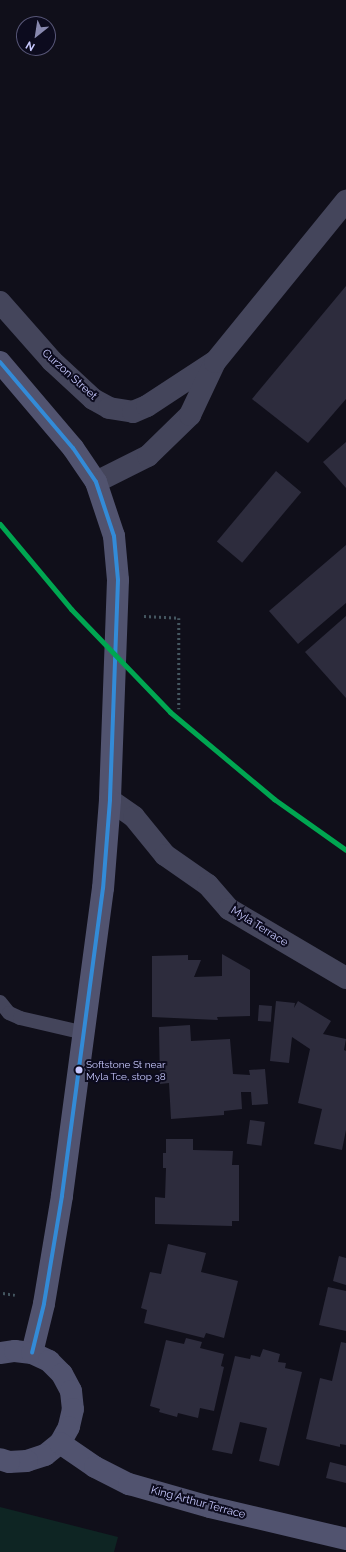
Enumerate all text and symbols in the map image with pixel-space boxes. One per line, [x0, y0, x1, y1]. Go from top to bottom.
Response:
north arrow [16, 16, 56, 56]
text: N [23, 38, 37, 54]
street label: Curzon Street [39, 347, 99, 403]
street label: Myla Terrace [228, 904, 290, 950]
place label: Softstone St near Myla Tce, stop 38 [86, 1058, 166, 1082]
marker: Softstone St near Myla Tce, stop 38 [74, 1065, 84, 1075]
street label: King Arthur Terrace [149, 1484, 247, 1522]

